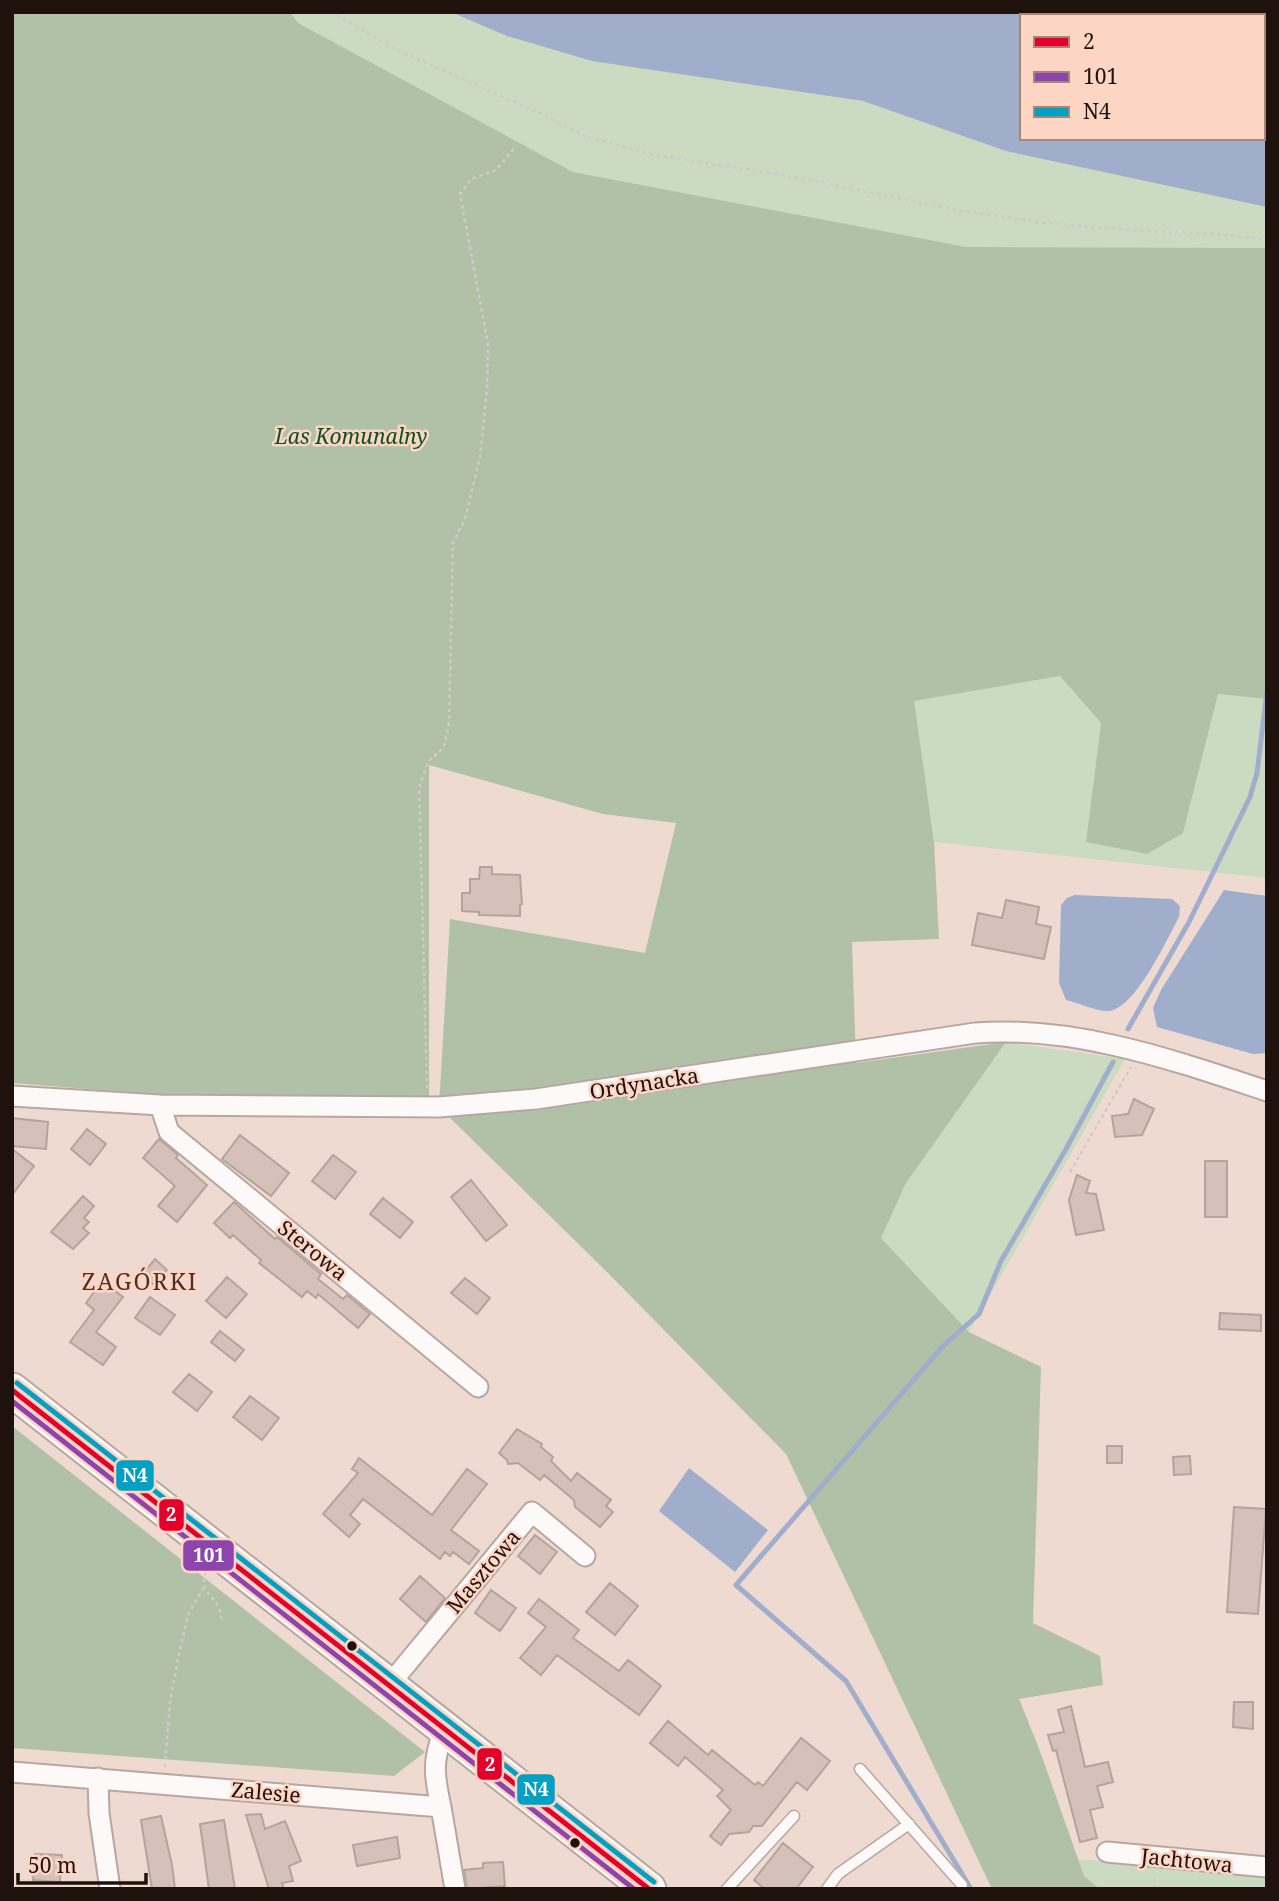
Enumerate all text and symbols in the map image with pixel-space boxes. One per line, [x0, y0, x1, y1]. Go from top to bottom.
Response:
legend [1020, 14, 1265, 140]
text: 2 [1083, 27, 1095, 55]
text: 101 [1083, 62, 1118, 90]
text: N4 [1083, 97, 1111, 125]
park label: Las Komunalny [274, 422, 427, 450]
street label: Ordynacka [587, 1061, 701, 1105]
street label: Sterowa [272, 1213, 354, 1287]
district label: ZAGÓRKI [82, 1265, 198, 1297]
line badge: N4 [115, 1459, 155, 1492]
text: N4 [122, 1462, 148, 1488]
line badge: 2 [158, 1498, 185, 1532]
text: 2 [166, 1501, 176, 1527]
street label: Masztowa [440, 1523, 526, 1619]
line badge: 101 [182, 1539, 235, 1572]
text: 101 [193, 1542, 225, 1568]
unlabelled marker [345, 1639, 359, 1653]
line badge: 2 [476, 1747, 503, 1781]
text: 2 [485, 1751, 495, 1777]
line badge: N4 [516, 1773, 556, 1806]
street label: Zalesie [230, 1775, 302, 1809]
text: N4 [523, 1776, 549, 1802]
unlabelled marker [568, 1836, 582, 1850]
street label: Jachtowa [1139, 1841, 1234, 1879]
scale bar [18, 1842, 145, 1886]
text: 50 m [28, 1851, 77, 1879]

